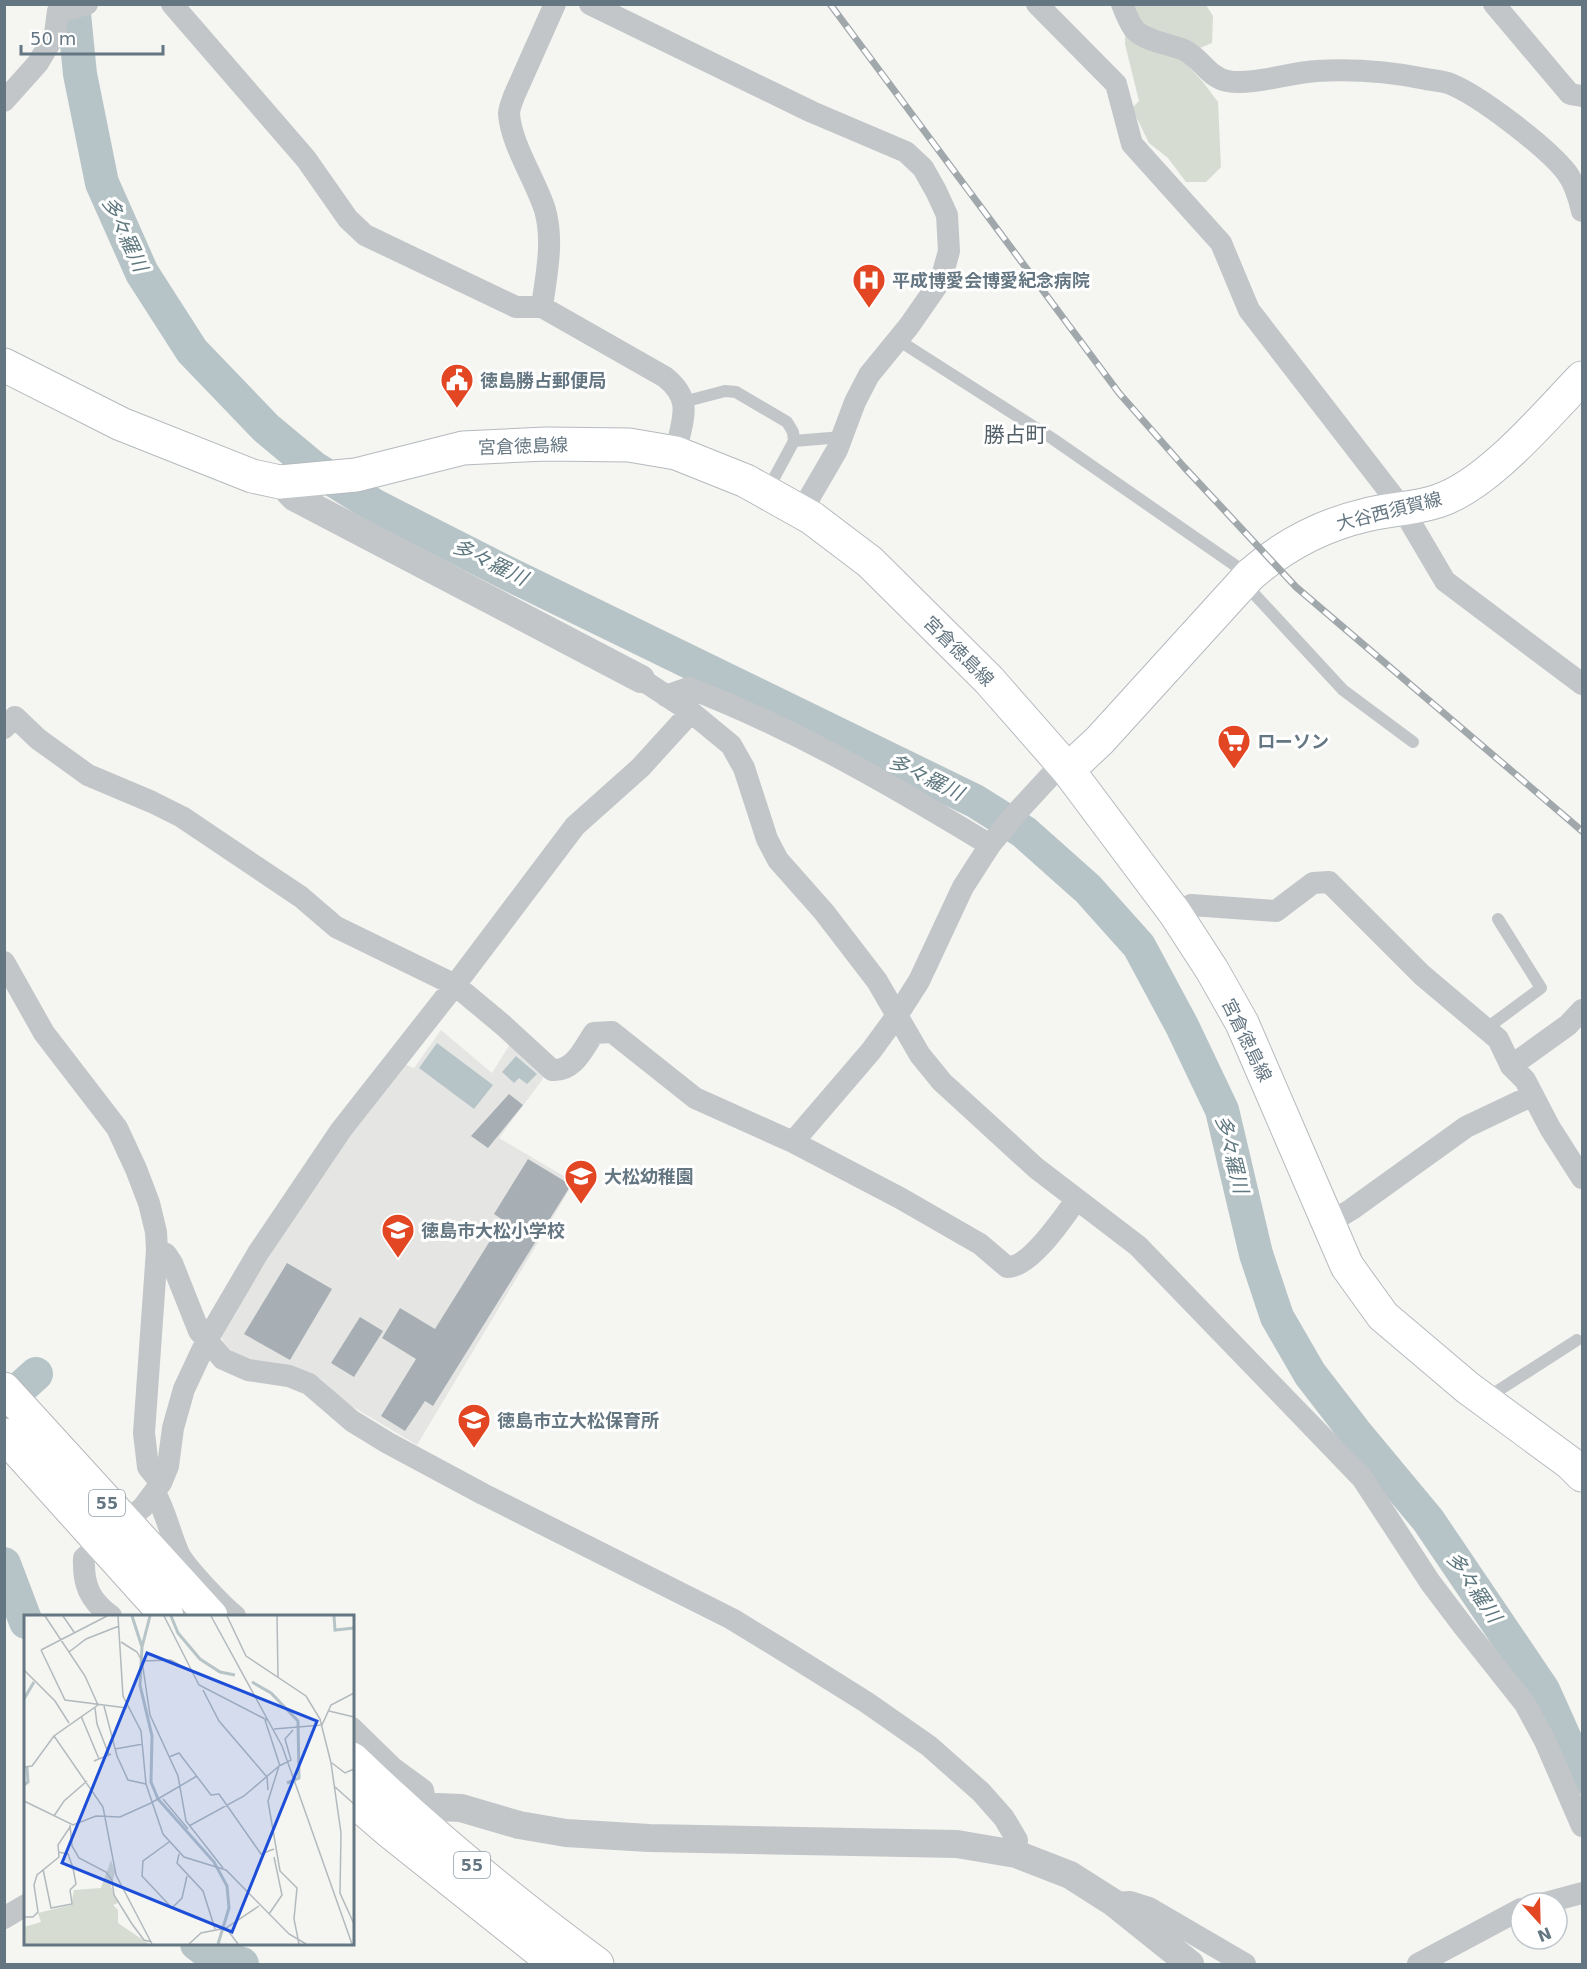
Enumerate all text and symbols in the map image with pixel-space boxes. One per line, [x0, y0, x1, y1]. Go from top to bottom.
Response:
scale bar [21, 18, 164, 56]
text: 50 m [30, 28, 76, 49]
water label: 多々羅川 [97, 193, 154, 277]
hospital icon: 平成博愛会博愛紀念病院 [851, 262, 887, 309]
place label: 平成博愛会博愛紀念病院 [892, 270, 1090, 291]
public building icon: 徳島勝占郵便局 [439, 362, 475, 409]
place label: 徳島勝占郵便局 [480, 370, 606, 391]
district label: 勝占町 [984, 423, 1047, 447]
street label: 宮倉徳島線 [478, 434, 568, 458]
street label: 大谷西須賀線 [1334, 488, 1444, 534]
water label: 多々羅川 [449, 534, 533, 591]
street label: 宮倉徳島線 [920, 612, 998, 690]
supermarket icon: ローソン [1216, 723, 1252, 770]
place label: ローソン [1257, 731, 1329, 752]
water label: 多々羅川 [885, 749, 969, 806]
street label: 宮倉徳島線 [1218, 995, 1276, 1085]
water label: 多々羅川 [1211, 1112, 1254, 1198]
school or university icon: 大松幼稚園 [563, 1158, 599, 1205]
place label: 大松幼稚園 [604, 1166, 694, 1187]
school or university icon: 徳島市大松小学校 [380, 1212, 416, 1259]
place label: 徳島市大松小学校 [421, 1220, 565, 1241]
school or university icon: 徳島市立大松保育所 [456, 1402, 492, 1449]
place label: 徳島市立大松保育所 [497, 1410, 659, 1431]
road number: 55 [89, 1490, 125, 1516]
water label: 多々羅川 [1442, 1547, 1507, 1629]
inset map [24, 1615, 354, 1945]
road number: 55 [454, 1852, 490, 1878]
north arrow [1509, 1891, 1569, 1951]
text: N [1535, 1923, 1554, 1946]

